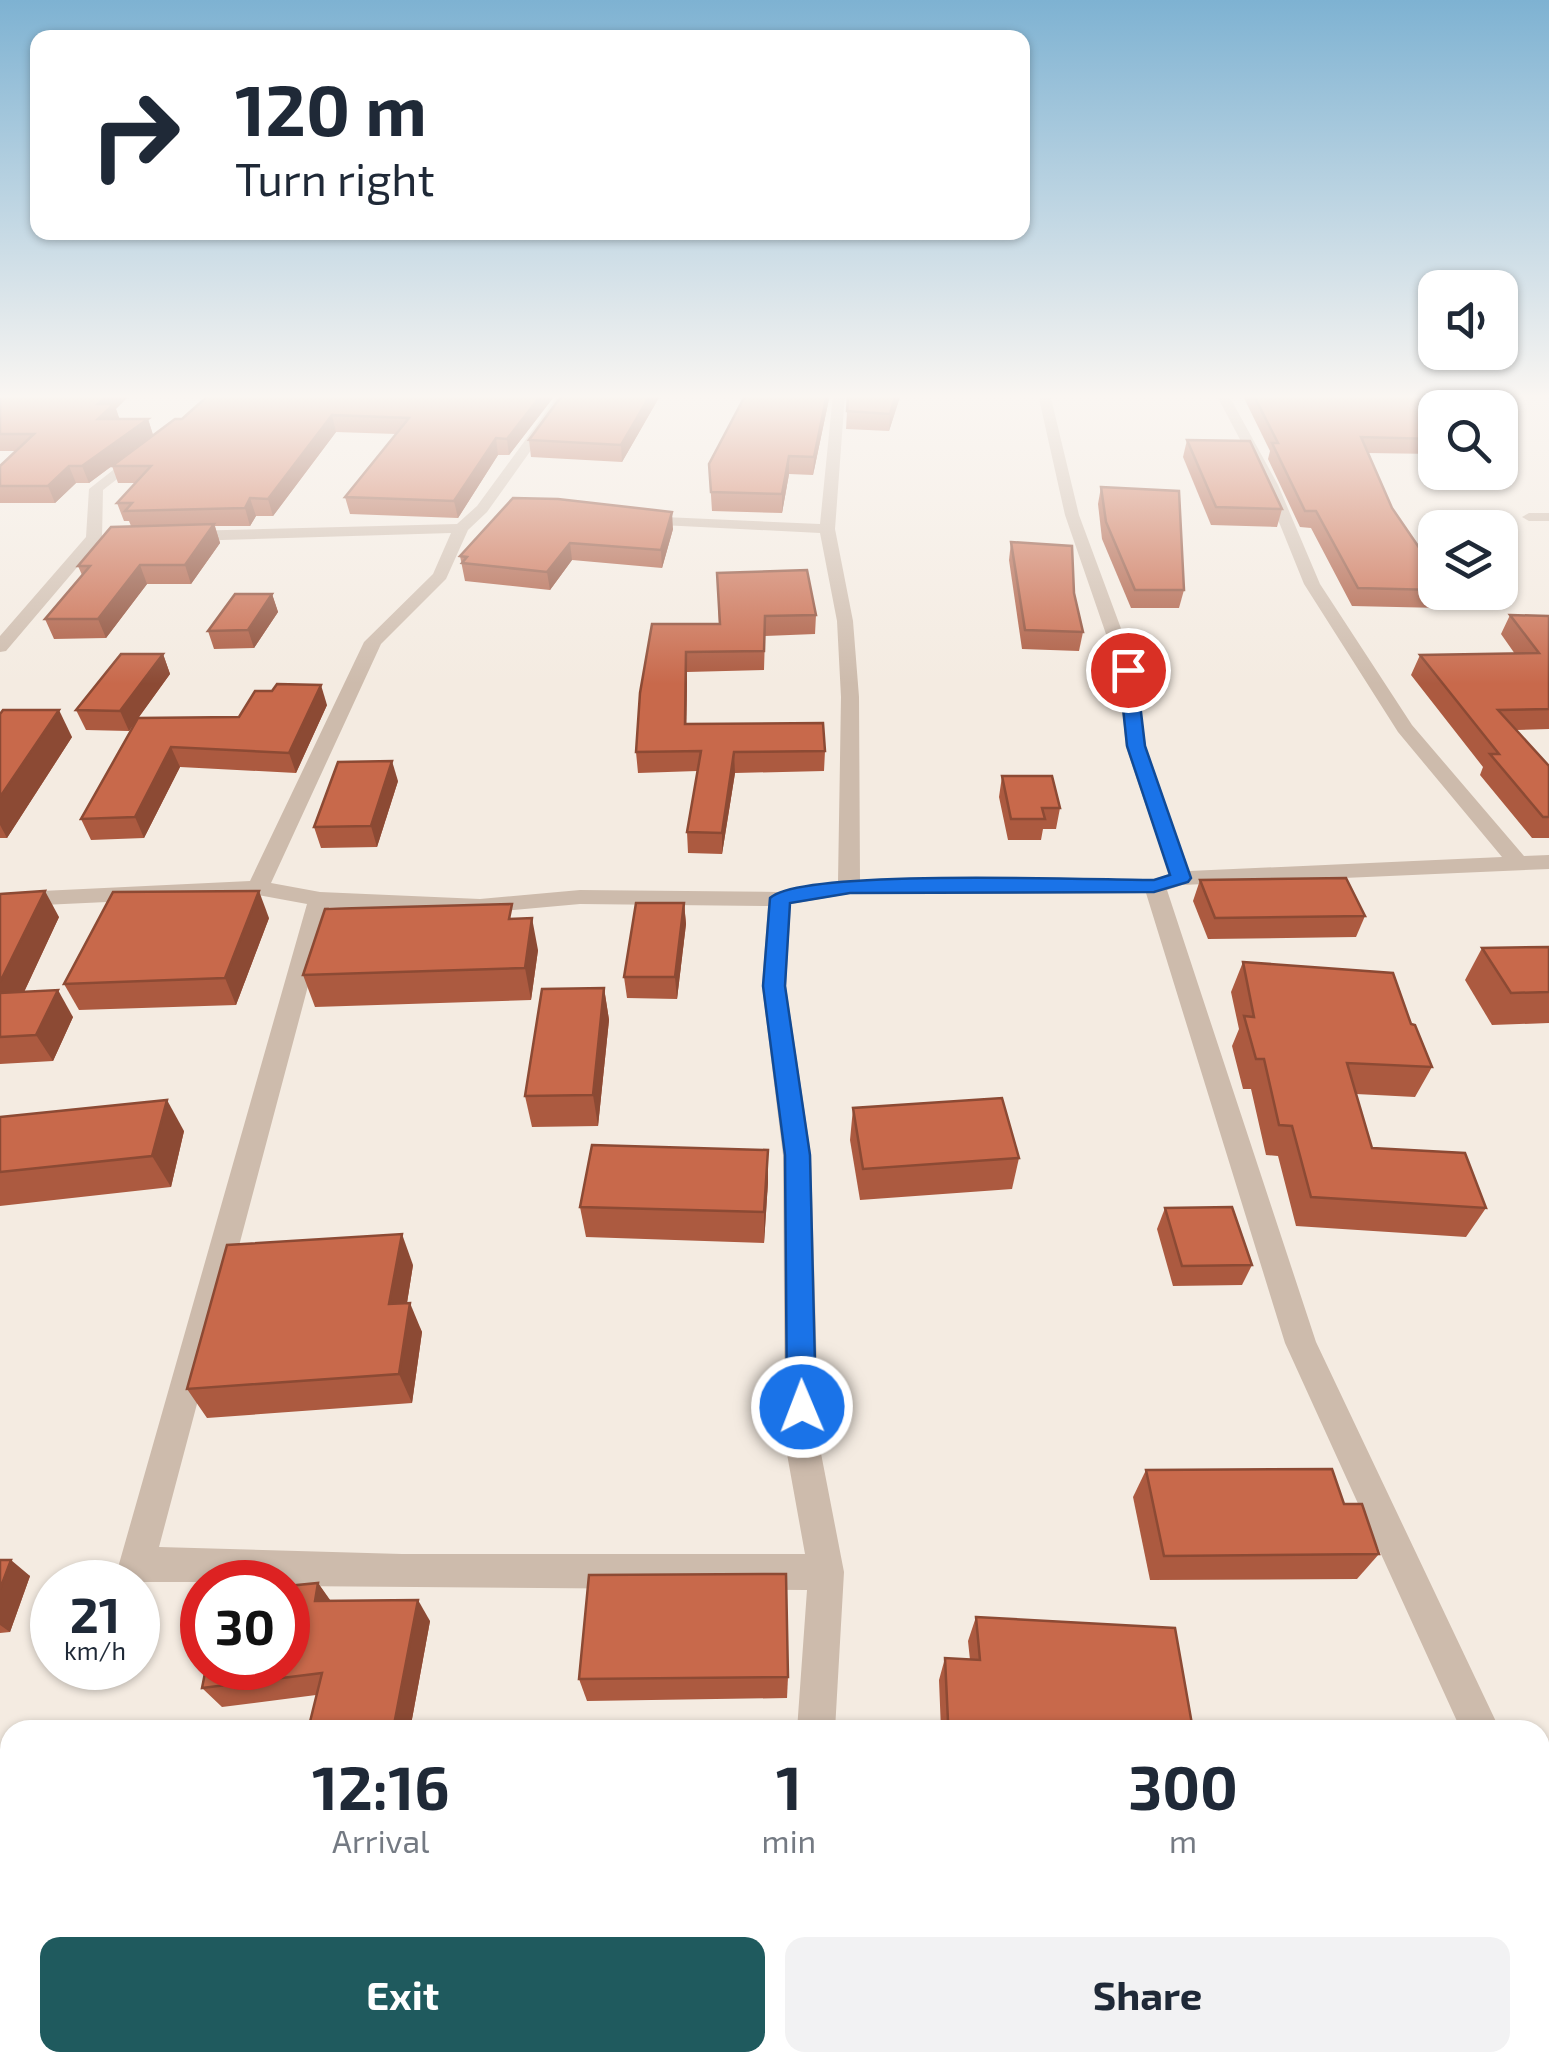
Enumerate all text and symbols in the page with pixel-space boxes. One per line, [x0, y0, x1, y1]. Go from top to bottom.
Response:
text: 120 m [235, 66, 427, 150]
icon: right [70, 70, 200, 200]
text: Turn right [235, 151, 435, 205]
map controls [1418, 270, 1518, 610]
button: sound [1418, 270, 1518, 370]
button: search [1418, 390, 1518, 490]
button: layers [1418, 510, 1518, 610]
pin [1086, 628, 1171, 713]
icon: arrive [1101, 643, 1156, 698]
position arrow [750, 1355, 854, 1459]
speed limit sign: 30 [180, 1560, 310, 1690]
text: 21 [70, 1583, 120, 1643]
text: km/h [64, 1635, 126, 1665]
text: 12:16 [312, 1750, 450, 1822]
text: 1 [776, 1750, 802, 1822]
text: 300 [1128, 1750, 1238, 1822]
text: Arrival [332, 1821, 429, 1859]
text: min [762, 1821, 816, 1859]
text: m [1169, 1821, 1197, 1859]
button: Exit [40, 1937, 765, 2052]
button: Share [785, 1937, 1510, 2052]

